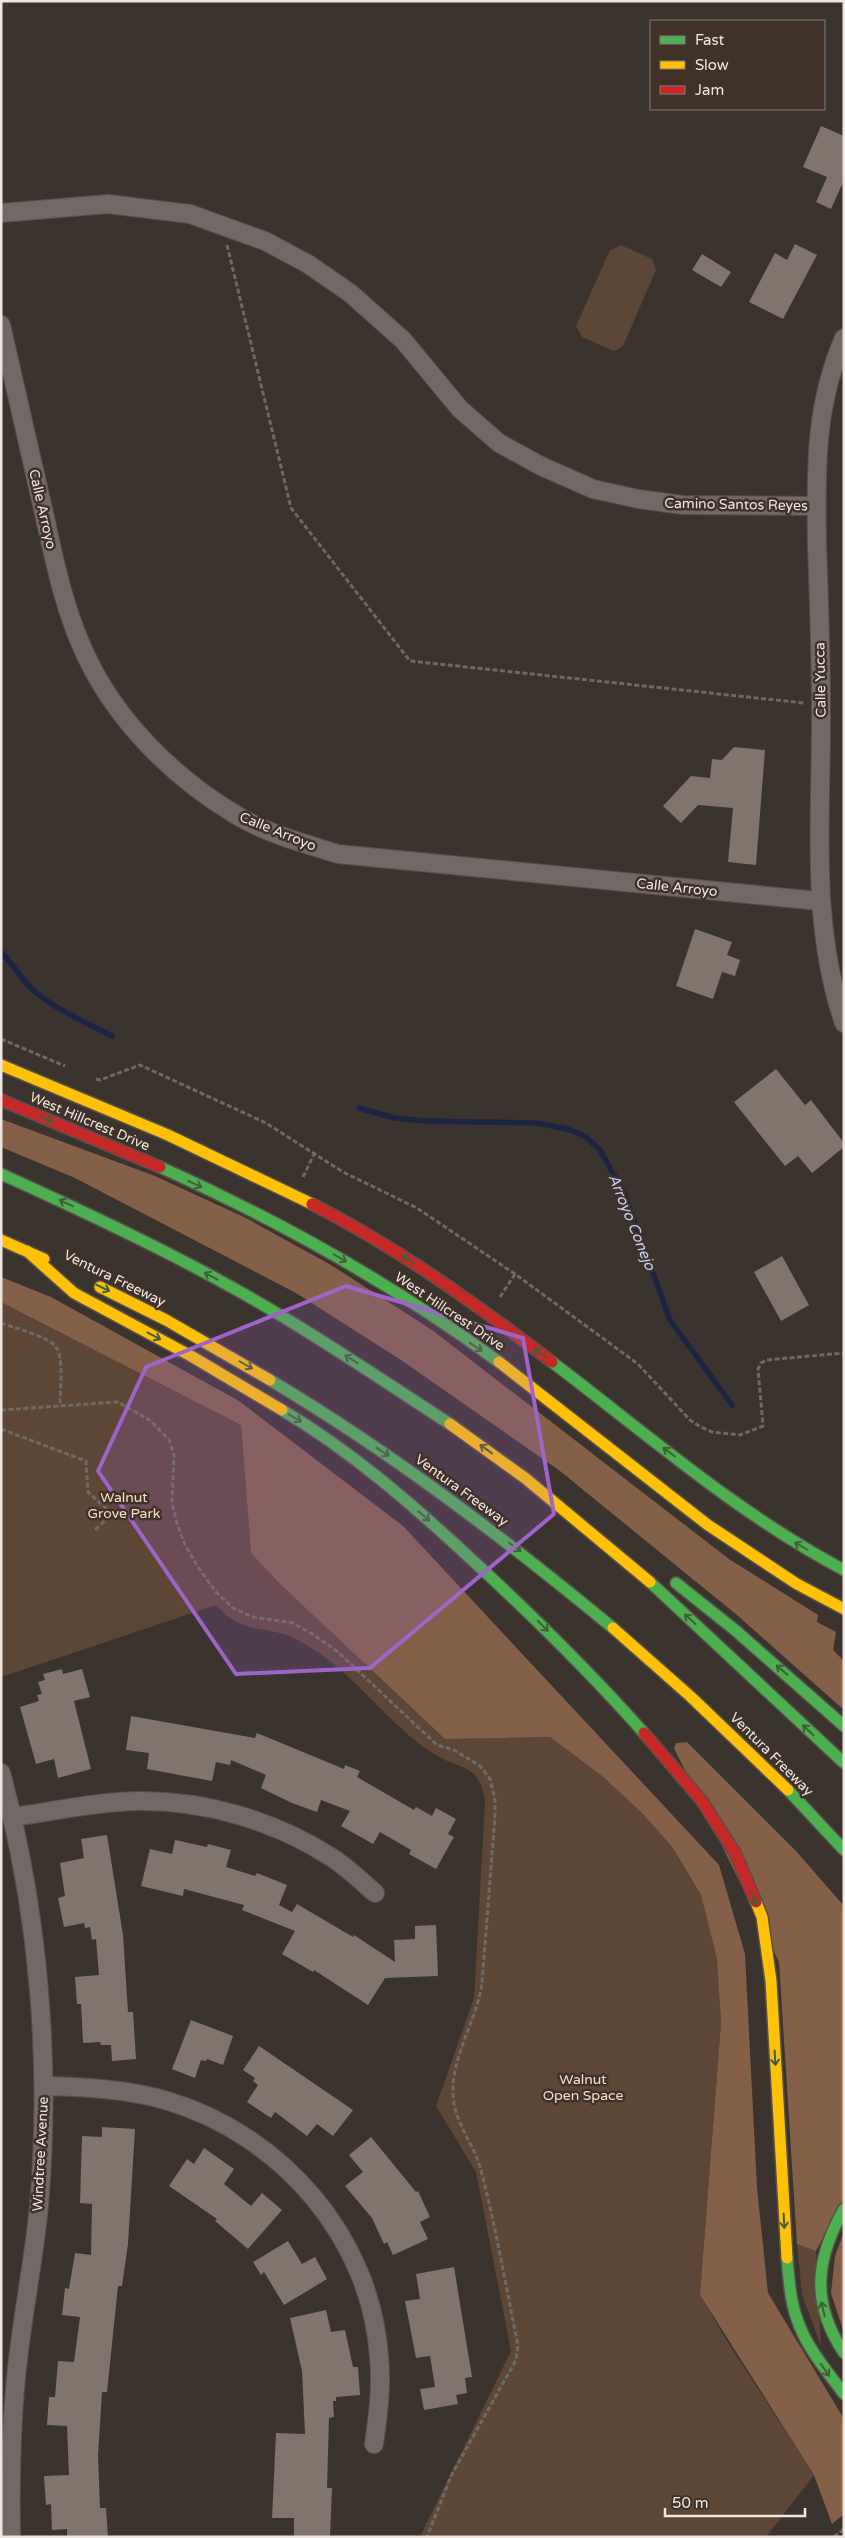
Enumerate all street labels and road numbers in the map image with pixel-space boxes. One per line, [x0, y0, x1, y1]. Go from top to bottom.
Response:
street label: Calle Arroyo [25, 468, 60, 551]
street label: Camino Santos Reyes [664, 495, 808, 514]
street label: Calle Yucca [811, 642, 830, 718]
street label: Calle Arroyo [237, 808, 319, 855]
street label: Calle Arroyo [636, 875, 718, 900]
street label: West Hillcrest Drive [27, 1088, 152, 1154]
street label: Ventura Freeway [61, 1246, 169, 1311]
street label: West Hillcrest Drive [392, 1268, 508, 1354]
street label: Ventura Freeway [412, 1451, 512, 1530]
street label: Ventura Freeway [726, 1709, 817, 1800]
street label: Windtree Avenue [29, 2096, 52, 2212]

